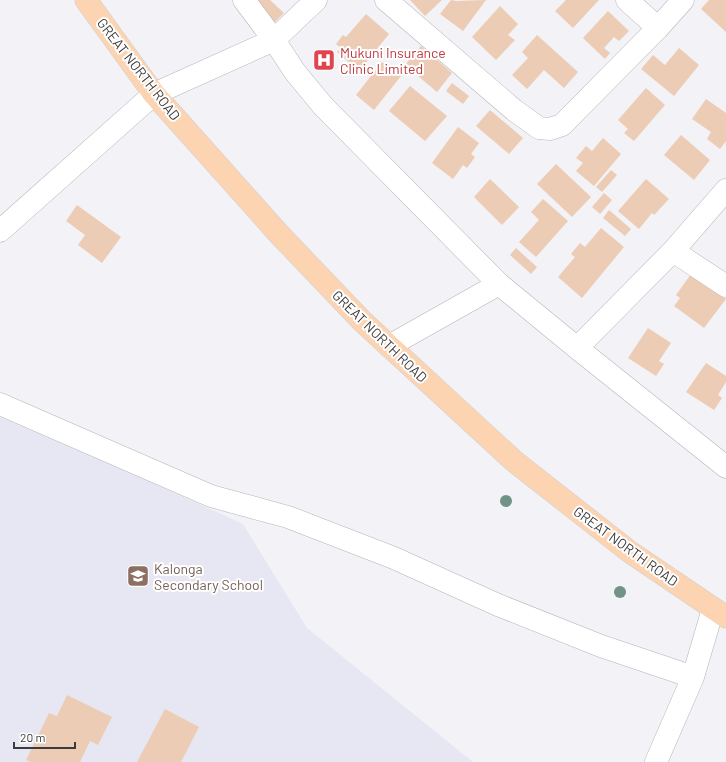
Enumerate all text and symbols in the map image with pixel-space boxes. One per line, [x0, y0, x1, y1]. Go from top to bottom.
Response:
street label: GREAT NORTH ROAD [94, 14, 184, 124]
place label: Mukuni Insurance Clinic Limited [340, 44, 446, 77]
hospital icon: Mukuni Insurance Clinic Limited [311, 47, 337, 73]
street label: GREAT NORTH ROAD [329, 286, 431, 386]
street label: GREAT NORTH ROAD [570, 502, 682, 590]
place label: Kalonga Secondary School [154, 560, 263, 593]
school or university icon: Kalonga Secondary School [125, 563, 151, 589]
scale bar [14, 724, 75, 750]
text: 20 m [20, 730, 46, 744]

